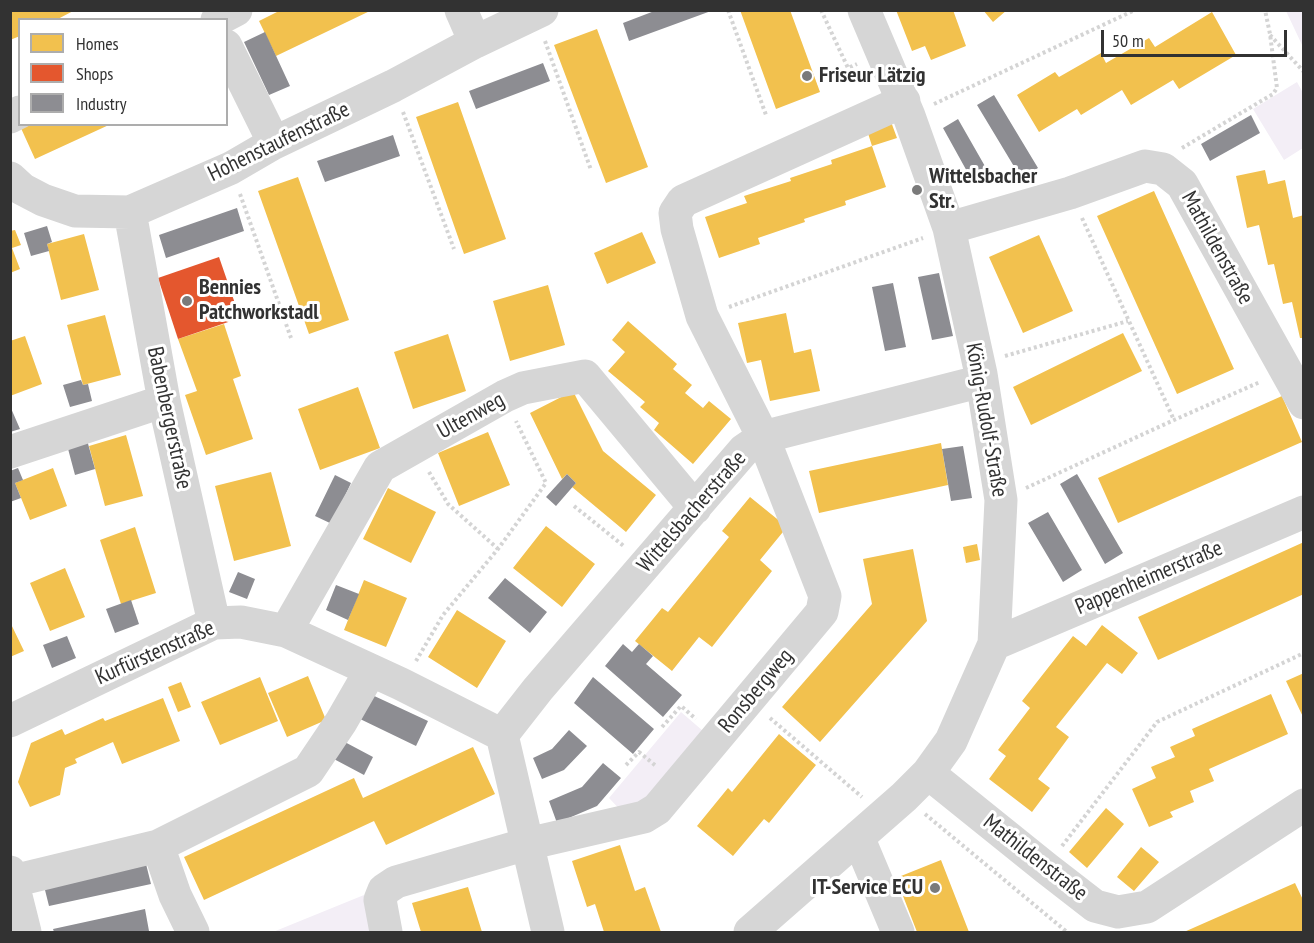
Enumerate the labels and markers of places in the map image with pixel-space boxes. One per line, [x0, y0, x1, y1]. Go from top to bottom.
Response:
place label: Friseur Lätzig [819, 63, 926, 89]
marker: Friseur Lätzig [800, 69, 814, 83]
place label: Wittelsbacher Str. [929, 164, 1037, 216]
marker: Wittelsbacher Str. [910, 183, 924, 197]
place label: Bennies Patchworkstadl [199, 275, 319, 326]
marker: Bennies Patchworkstadl [180, 294, 194, 308]
place label: IT-Service ECU [812, 875, 923, 901]
marker: IT-Service ECU [928, 881, 942, 895]

